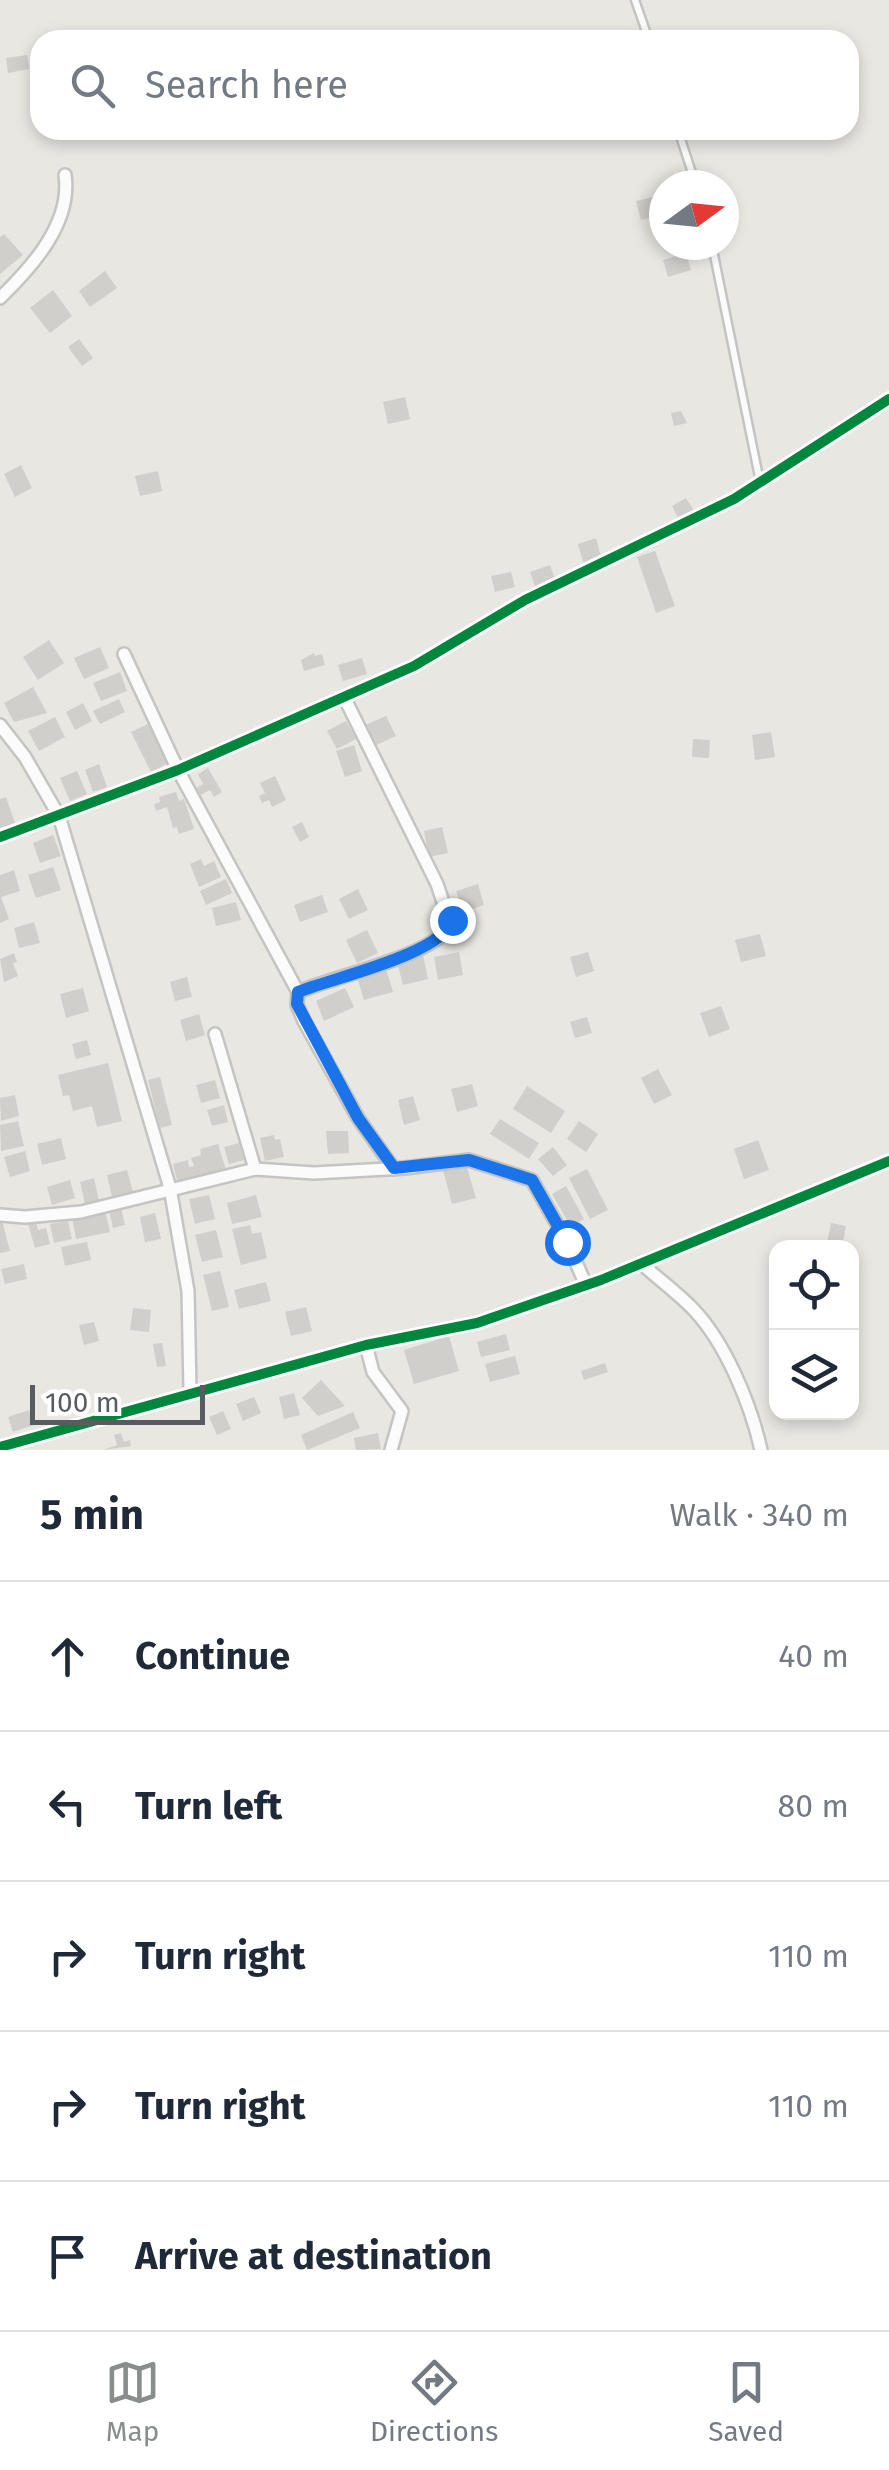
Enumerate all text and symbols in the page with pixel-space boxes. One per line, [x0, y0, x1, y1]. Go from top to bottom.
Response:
search box [30, 30, 859, 140]
icon: search [65, 58, 120, 113]
text: Search here [145, 62, 348, 108]
north arrow [649, 170, 739, 260]
route end [430, 898, 476, 944]
route start [545, 1220, 591, 1266]
map controls [769, 1240, 859, 1420]
button: locate [769, 1240, 859, 1330]
button: layers [769, 1330, 859, 1420]
scale bar [30, 1380, 205, 1424]
text: 100 m [45, 1386, 120, 1419]
text: 5 min [40, 1490, 144, 1540]
text: Walk · 340 m [669, 1496, 849, 1534]
icon: ahead [40, 1629, 95, 1684]
text: Continue [135, 1633, 290, 1679]
text: 40 m [778, 1637, 849, 1675]
icon: left [40, 1779, 95, 1834]
text: Turn left [135, 1783, 282, 1829]
text: 80 m [778, 1787, 849, 1825]
icon: right [40, 1929, 95, 1984]
text: Turn right [135, 1933, 305, 1979]
text: 110 m [768, 1937, 849, 1975]
icon: right [40, 2079, 95, 2134]
text: Turn right [135, 2083, 305, 2129]
text: 110 m [768, 2087, 849, 2125]
icon: arrive [40, 2229, 95, 2284]
text: Arrive at destination [135, 2233, 492, 2279]
tab: Map [105, 2355, 160, 2448]
tab: Directions [370, 2355, 498, 2448]
tab: Saved [708, 2355, 784, 2448]

